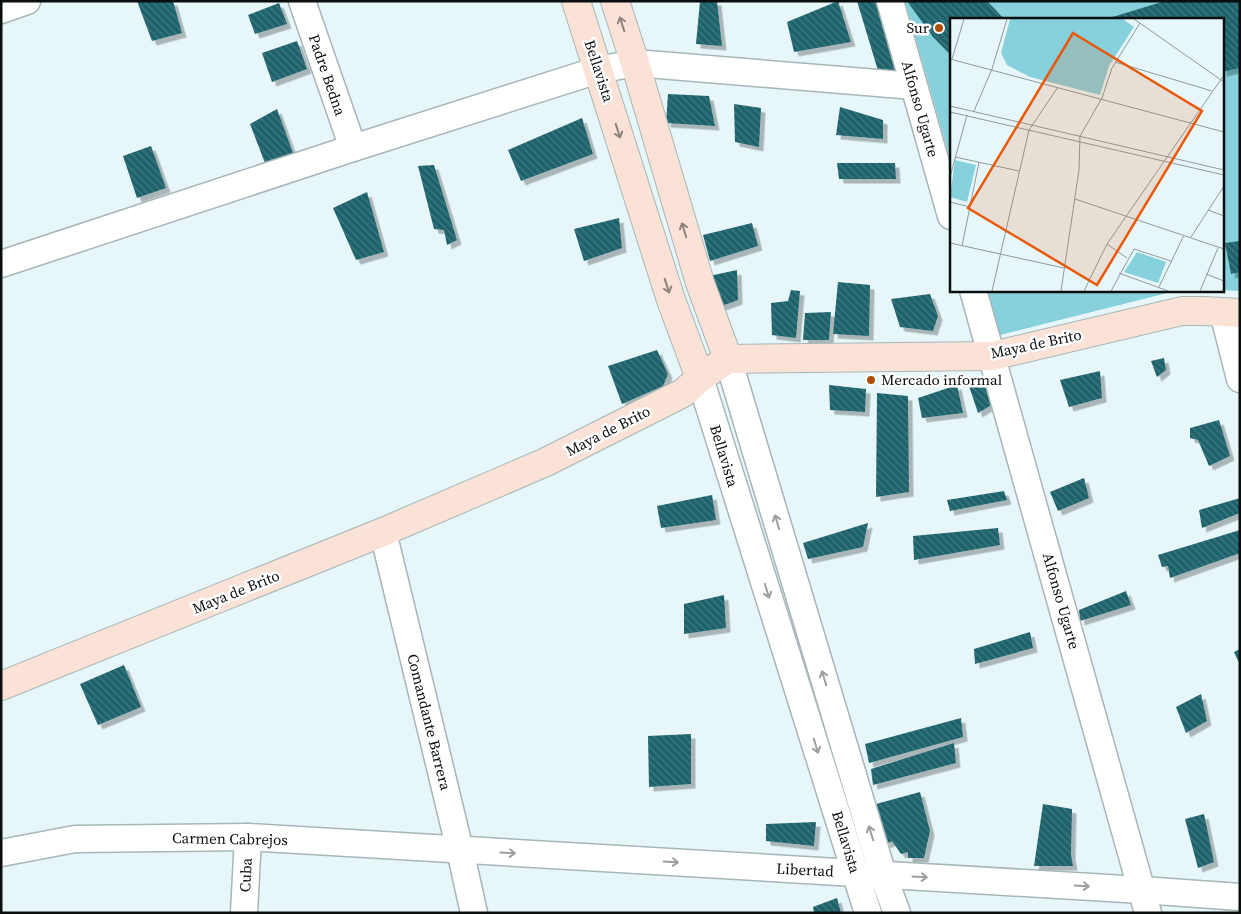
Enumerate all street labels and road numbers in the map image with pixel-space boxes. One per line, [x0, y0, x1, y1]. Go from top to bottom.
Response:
street label: Padre Bedna [304, 31, 351, 119]
street label: Bellavista [580, 37, 619, 105]
street label: Alfonso Ugarte [897, 58, 944, 160]
street label: Maya de Brito [989, 324, 1083, 363]
street label: Maya de Brito [562, 400, 654, 461]
street label: Bellavista [705, 422, 744, 490]
street label: Alfonso Ugarte [1038, 550, 1085, 652]
street label: Maya de Brito [189, 565, 283, 619]
street label: Comandante Barrera [402, 652, 457, 793]
street label: Bellavista [827, 808, 866, 876]
street label: Carmen Cabrejos [172, 827, 288, 850]
street label: Cuba [234, 857, 257, 893]
street label: Libertad [776, 858, 835, 882]

